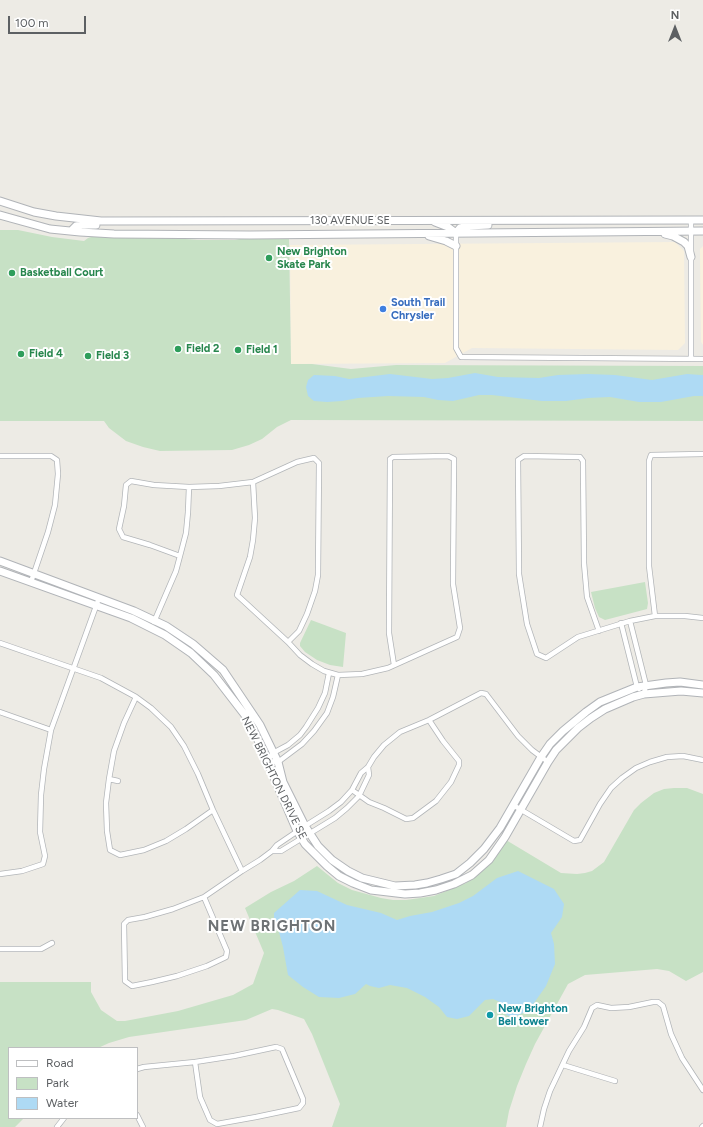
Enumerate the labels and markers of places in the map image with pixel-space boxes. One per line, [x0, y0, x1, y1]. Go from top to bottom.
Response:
place label: New Brighton Skate Park [277, 245, 347, 271]
marker: New Brighton Skate Park [264, 253, 274, 263]
place label: Basketball Court [20, 266, 104, 280]
marker: Basketball Court [7, 268, 17, 278]
place label: South Trail Chrysler [391, 296, 445, 322]
marker: South Trail Chrysler [378, 304, 388, 314]
place label: Field 2 [186, 342, 219, 356]
place label: Field 1 [246, 343, 278, 357]
marker: Field 2 [173, 344, 183, 354]
marker: Field 1 [233, 345, 243, 355]
place label: Field 4 [29, 347, 63, 361]
marker: Field 4 [16, 349, 26, 359]
place label: Field 3 [96, 349, 129, 363]
marker: Field 3 [83, 351, 93, 361]
place label: New Brighton Bell tower [498, 1002, 568, 1028]
marker: New Brighton Bell tower [485, 1010, 495, 1020]

